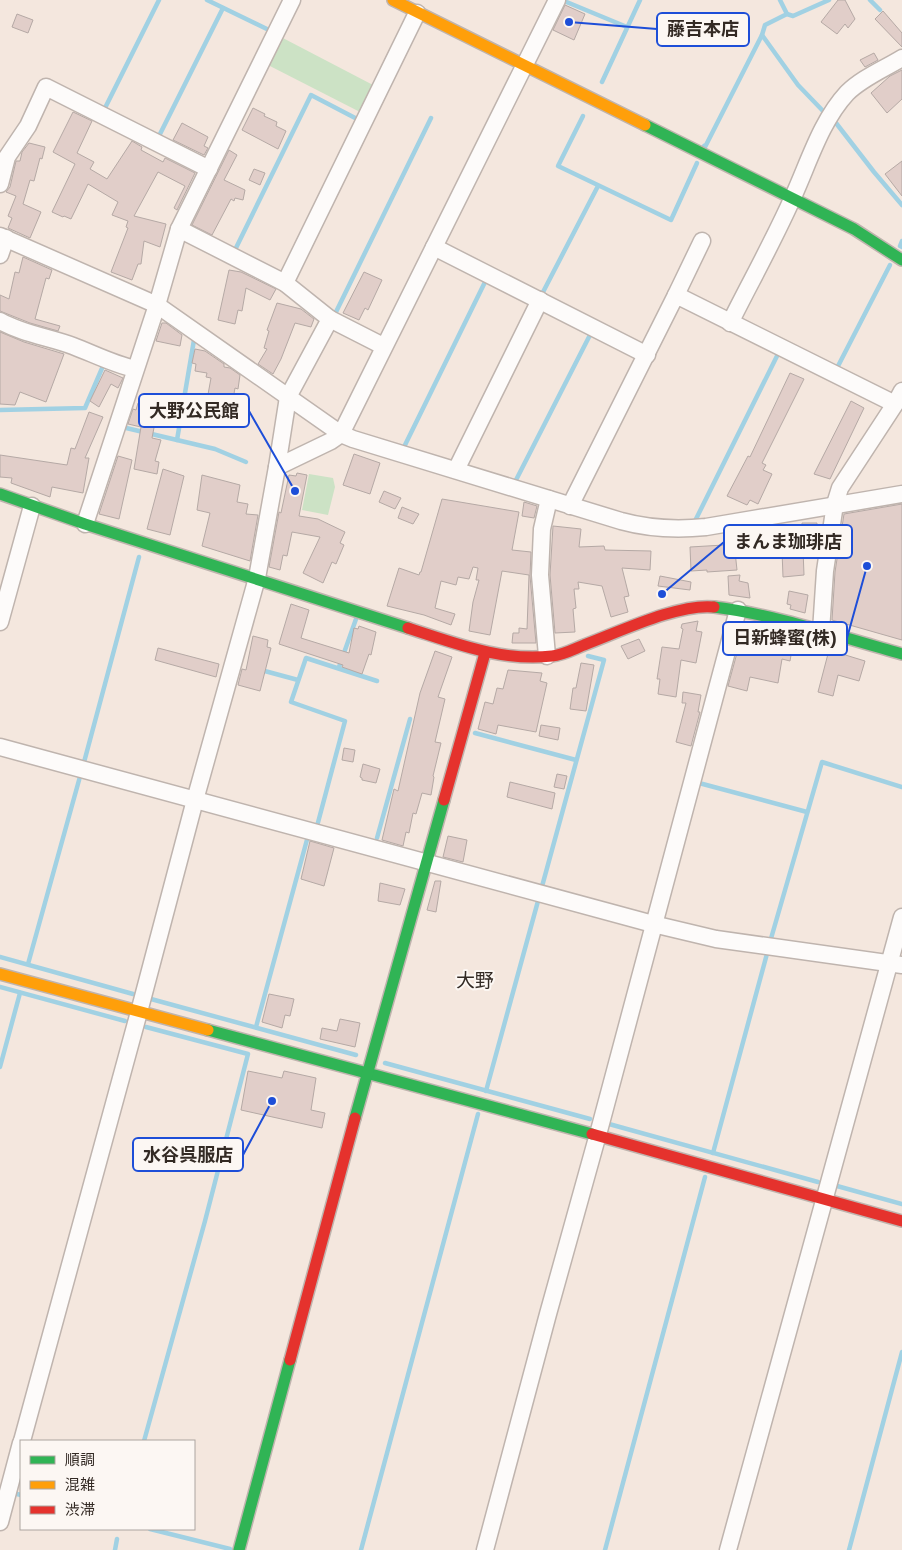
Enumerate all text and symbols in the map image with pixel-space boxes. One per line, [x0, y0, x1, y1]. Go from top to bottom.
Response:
callout: 藤吉本店 [657, 13, 749, 46]
text: 藤吉本店 [667, 17, 739, 39]
callout: 大野公民館 [139, 394, 249, 427]
text: 大野公民館 [149, 399, 239, 421]
callout: まんま珈琲店 [724, 525, 852, 558]
text: まんま珈琲店 [734, 530, 842, 552]
callout: 日新蜂蜜(株) [723, 622, 847, 655]
text: 日新蜂蜜(株) [733, 626, 837, 648]
district label: 大野 [456, 968, 494, 991]
callout: 水谷呉服店 [133, 1138, 243, 1171]
text: 水谷呉服店 [143, 1143, 233, 1165]
legend [20, 1440, 195, 1530]
text: 順調 [65, 1450, 95, 1468]
text: 混雑 [65, 1475, 95, 1493]
text: 渋滞 [65, 1500, 95, 1518]

